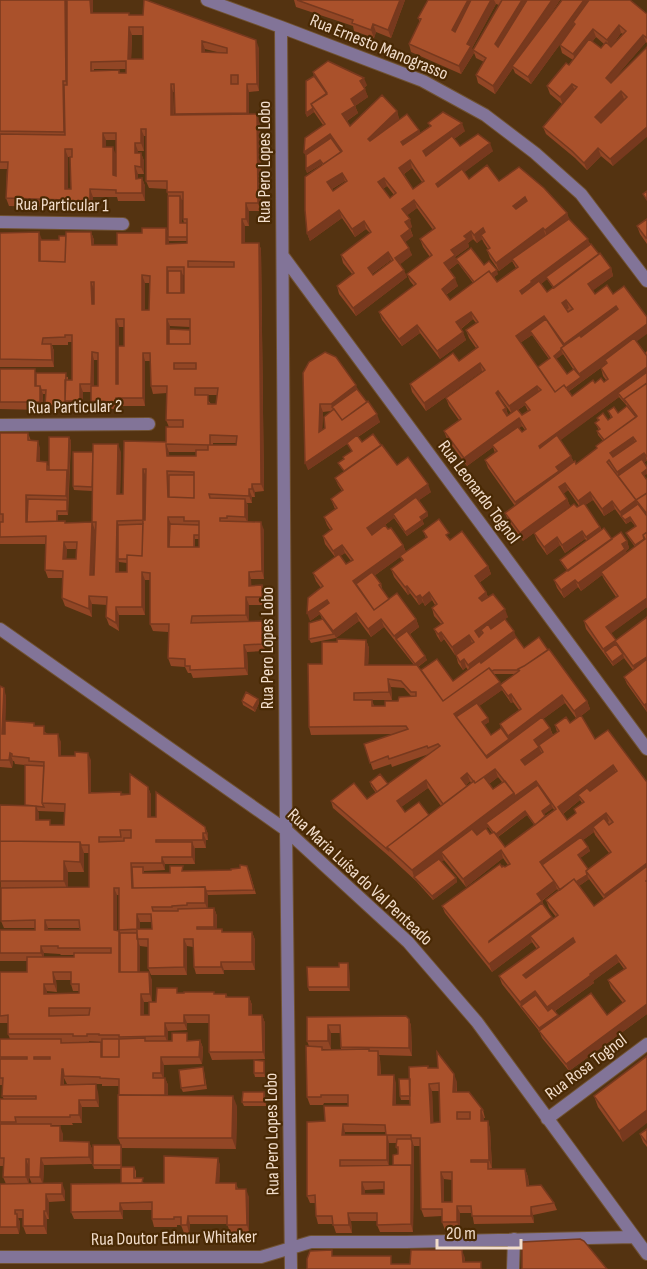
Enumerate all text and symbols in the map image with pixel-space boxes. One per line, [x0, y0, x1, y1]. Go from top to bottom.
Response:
street label: Rua Ernesto Manograsso [307, 10, 451, 84]
street label: Rua Pero Lopes Lobo [254, 101, 275, 223]
street label: Rua Particular 1 [15, 194, 110, 216]
street label: Rua Particular 2 [28, 396, 122, 418]
street label: Rua Leonardo Tognol [433, 436, 525, 548]
street label: Rua Pero Lopes Lobo [257, 587, 278, 709]
street label: Rua Maria Luísa do Val Penteado [283, 804, 437, 950]
street label: Rua Rosa Tognol [541, 1030, 631, 1104]
street label: Rua Pero Lopes Lobo [260, 1073, 284, 1195]
scale bar [437, 1212, 521, 1250]
text: 20 m [446, 1223, 476, 1244]
street label: Rua Doutor Edmur Whitaker [91, 1226, 257, 1250]

